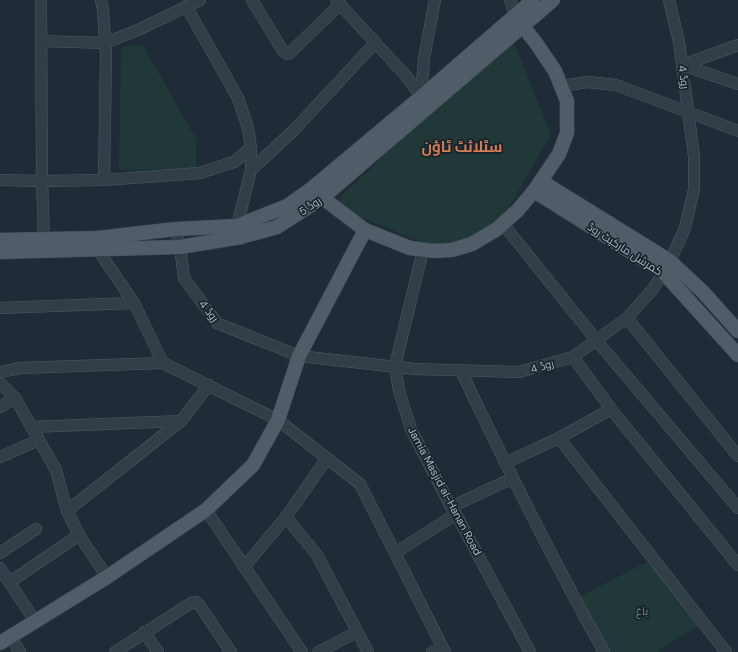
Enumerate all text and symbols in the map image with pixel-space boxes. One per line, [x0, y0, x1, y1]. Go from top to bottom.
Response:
street label: روڈ 4 [676, 64, 692, 90]
district label: سٹلائٹ ٹاؤن [422, 137, 502, 157]
street label: روڈ 5 [296, 193, 324, 218]
street label: کمرشل مارکیٹ روڈ [585, 220, 665, 279]
street label: روڈ 4 [196, 297, 222, 325]
street label: روڈ 4 [529, 356, 555, 376]
street label: Jamia Masjid al-Hanan Road [405, 424, 485, 558]
park label: باغ [636, 604, 648, 619]

